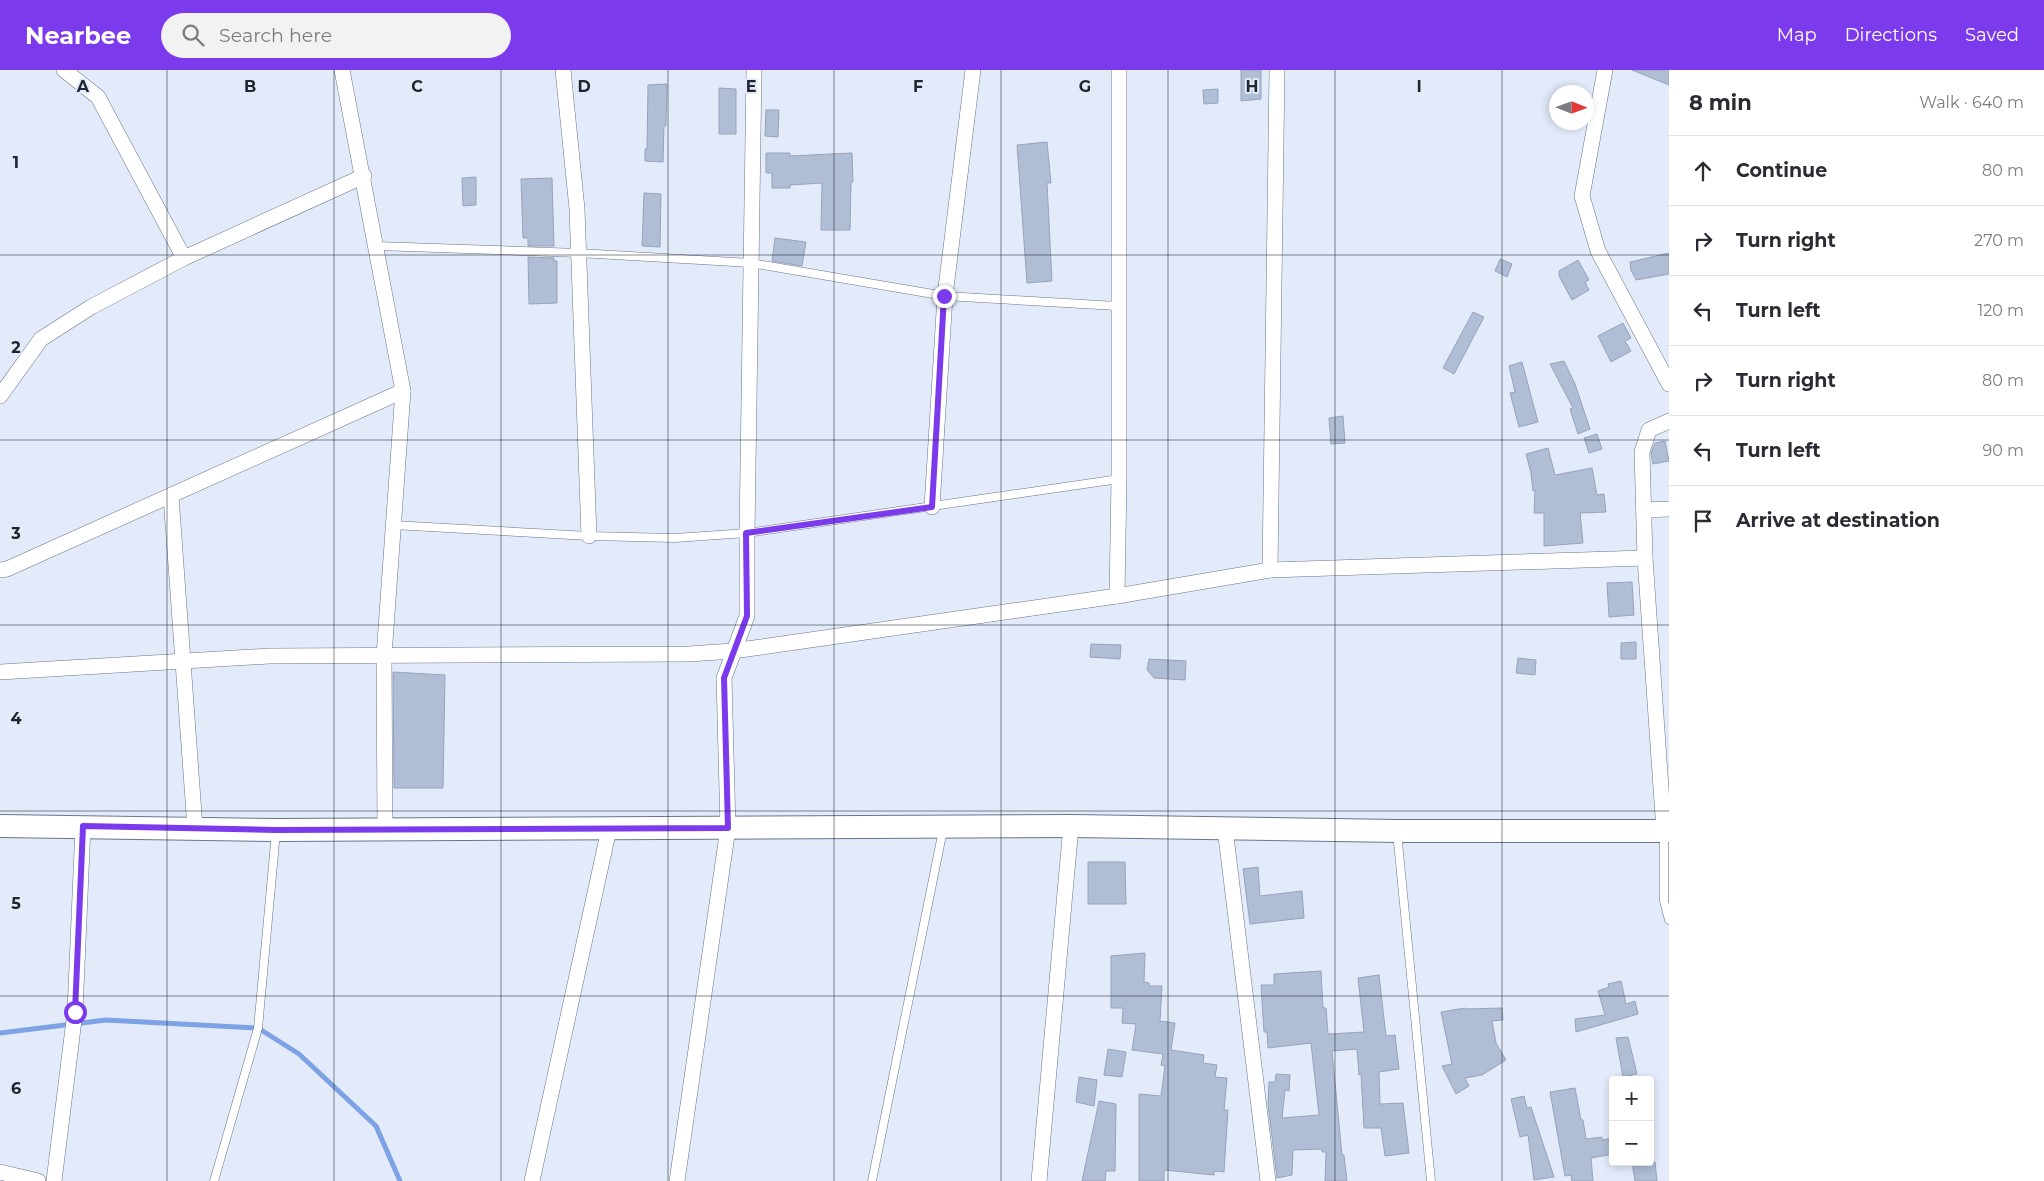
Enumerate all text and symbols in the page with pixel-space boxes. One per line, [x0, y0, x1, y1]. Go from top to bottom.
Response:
search box [161, 13, 511, 58]
text: Nearbee [25, 21, 131, 50]
icon: search [179, 21, 207, 49]
text: Search here [219, 24, 332, 47]
text: Map [1777, 24, 1817, 46]
text: Directions [1845, 24, 1937, 46]
text: Saved [1965, 24, 2019, 46]
text: A [76, 77, 90, 96]
text: B [244, 77, 256, 96]
text: C [411, 77, 423, 96]
text: D [577, 77, 591, 96]
text: E [746, 77, 756, 96]
text: F [913, 77, 923, 96]
text: G [1079, 77, 1091, 96]
text: H [1246, 77, 1258, 96]
text: I [1416, 77, 1422, 96]
north arrow [1549, 85, 1594, 130]
text: 8 min [1689, 90, 1752, 115]
text: Walk · 640 m [1919, 93, 2024, 112]
text: 1 [13, 153, 19, 172]
icon: ahead [1689, 157, 1717, 185]
text: Continue [1736, 159, 1827, 182]
text: 80 m [1982, 161, 2024, 180]
icon: right [1689, 227, 1717, 255]
text: Turn right [1736, 229, 1836, 252]
text: 270 m [1974, 231, 2024, 250]
route end [933, 285, 956, 308]
icon: left [1689, 297, 1717, 325]
text: Turn left [1736, 299, 1821, 322]
text: 120 m [1977, 301, 2024, 320]
text: 2 [11, 338, 21, 357]
icon: right [1689, 367, 1717, 395]
text: Turn right [1736, 369, 1836, 392]
text: 80 m [1982, 371, 2024, 390]
icon: left [1689, 437, 1717, 465]
text: Turn left [1736, 439, 1821, 462]
text: 90 m [1982, 441, 2024, 460]
icon: arrive [1689, 507, 1717, 535]
text: Arrive at destination [1736, 509, 1940, 532]
text: 3 [10, 524, 21, 543]
text: 4 [10, 709, 22, 728]
text: 5 [11, 894, 21, 913]
route start [64, 1001, 87, 1024]
map controls [1609, 1076, 1654, 1166]
button: + [1609, 1076, 1654, 1121]
text: 6 [11, 1079, 21, 1098]
button: − [1609, 1121, 1654, 1166]

